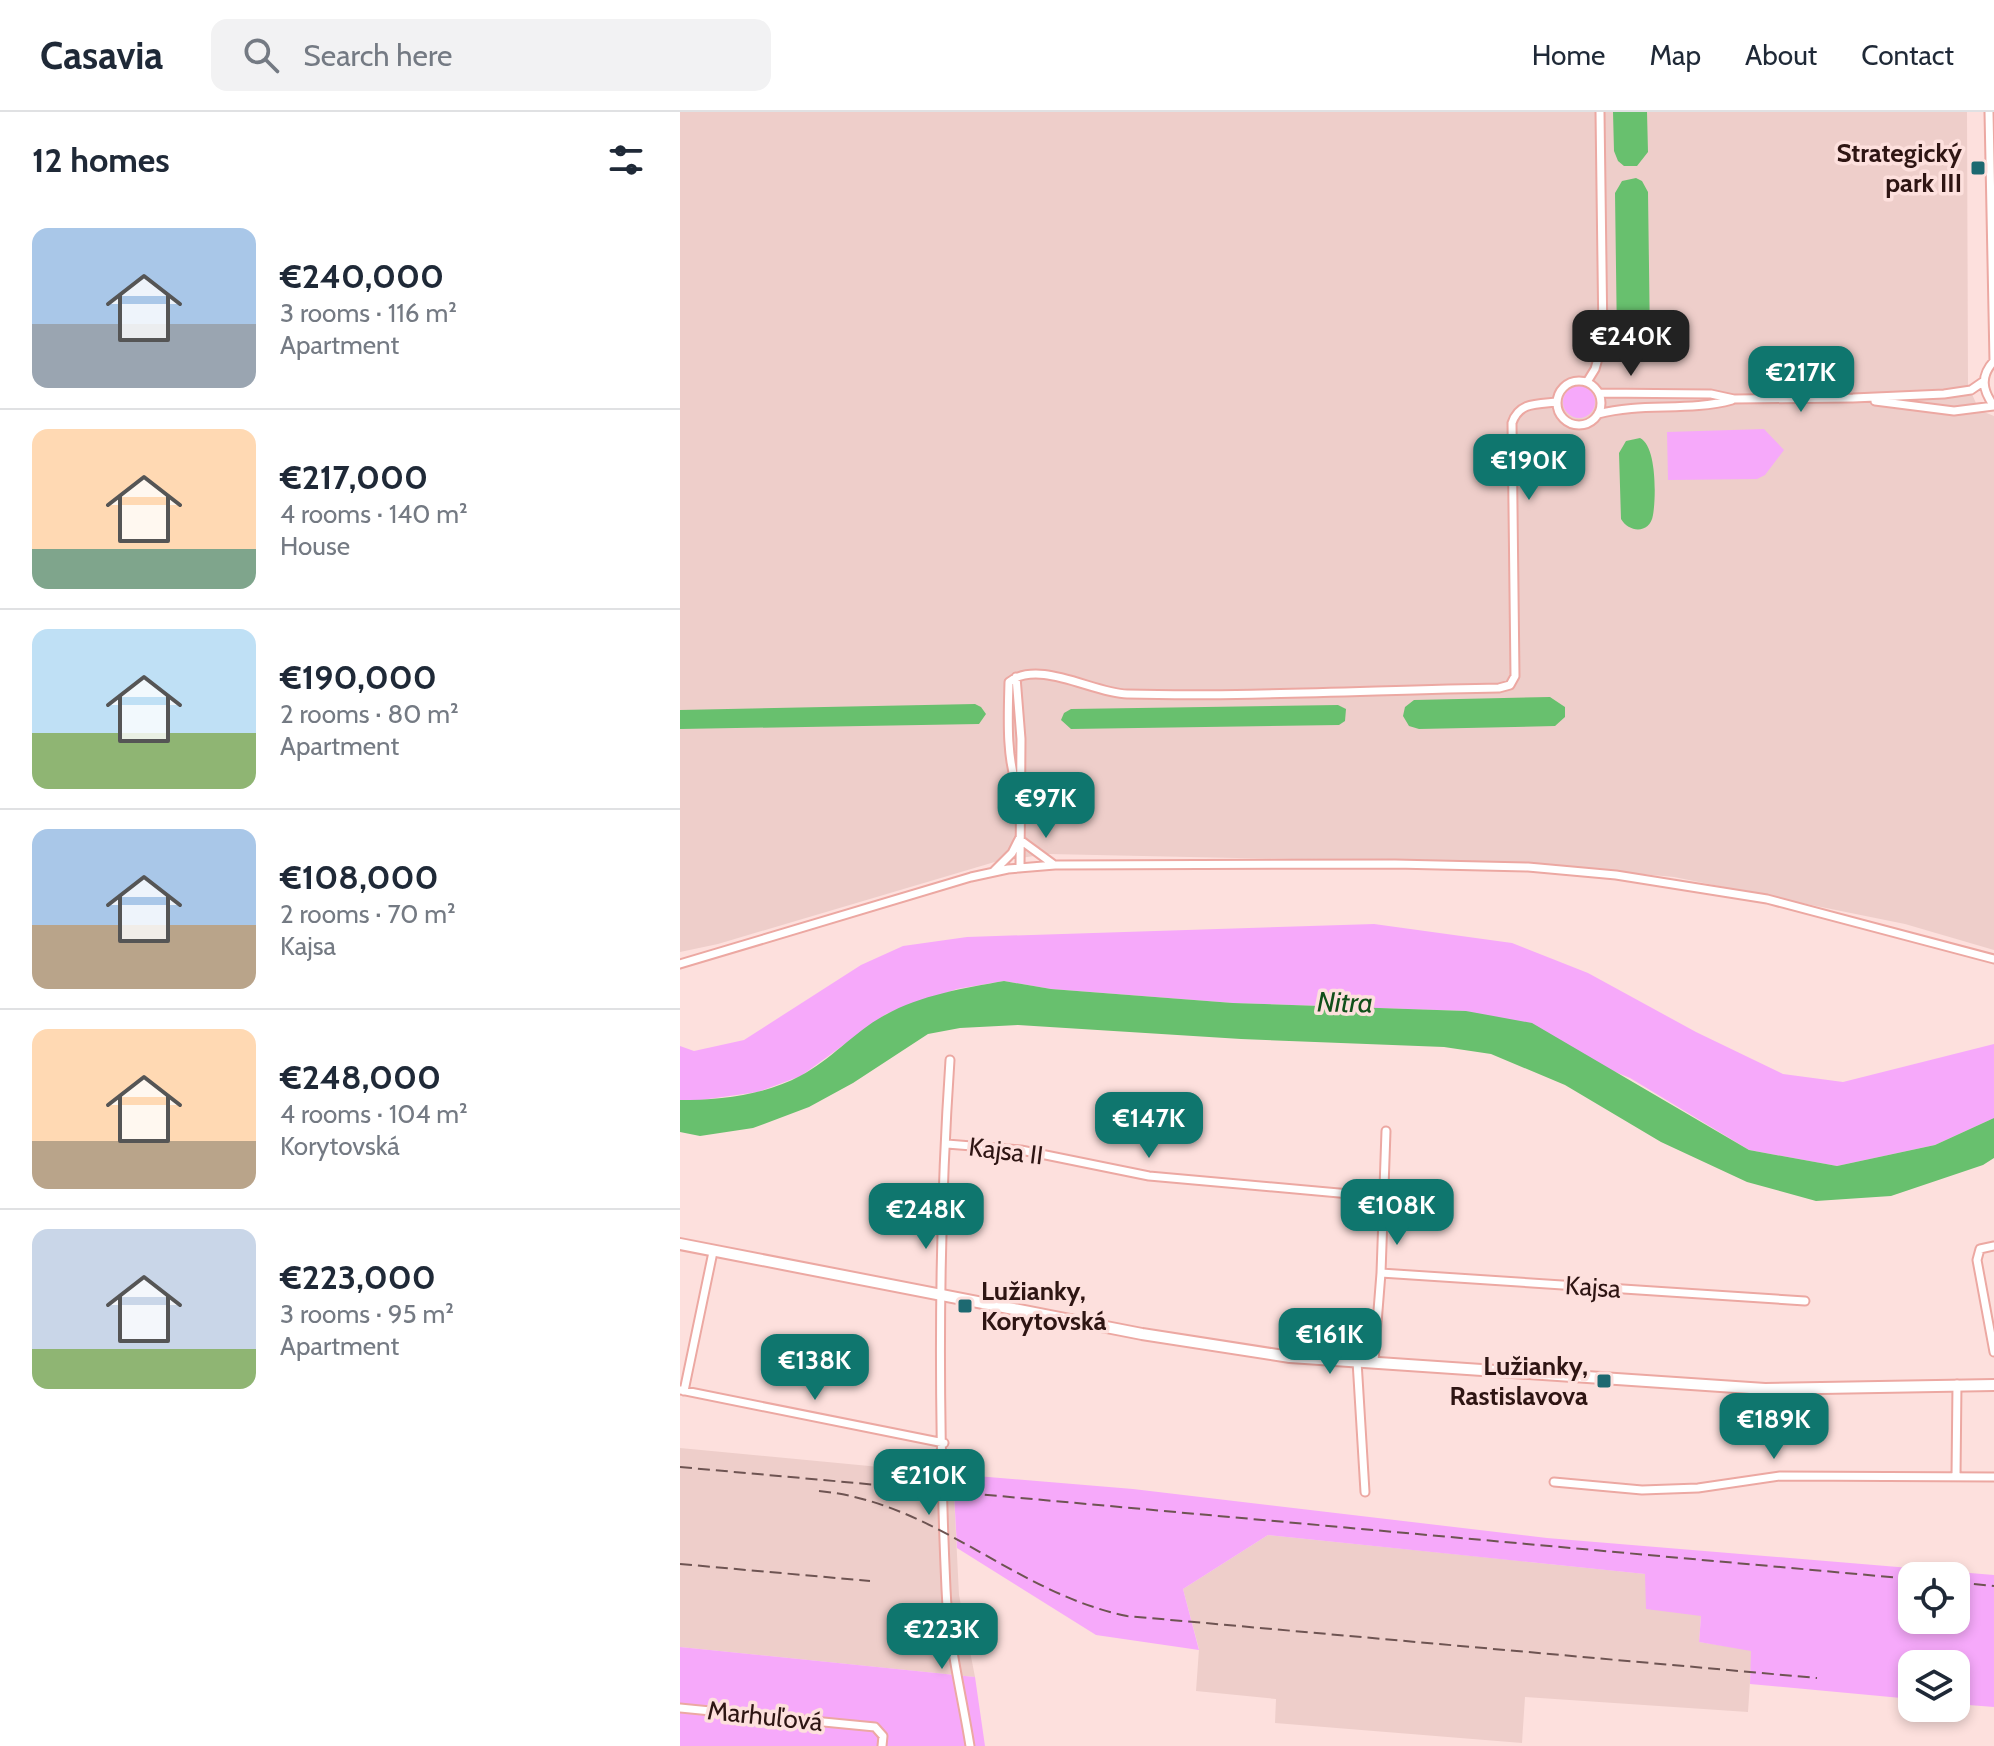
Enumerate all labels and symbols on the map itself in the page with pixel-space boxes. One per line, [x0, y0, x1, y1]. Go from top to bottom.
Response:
place label: Strategický park III [1837, 137, 1962, 199]
marker: Strategický park III [1969, 159, 1987, 177]
pin: €240K [1575, 310, 1687, 378]
pin: €217K [1745, 346, 1857, 414]
pin: €190K [1473, 434, 1585, 502]
pin: €97K [999, 772, 1093, 840]
water label: Nitra [1317, 985, 1373, 1019]
pin: €147K [1093, 1092, 1205, 1160]
street label: Kajsa II [967, 1131, 1045, 1171]
pin: €108K [1341, 1179, 1453, 1247]
pin: €248K [870, 1183, 982, 1251]
street label: Kajsa [1564, 1269, 1623, 1305]
place label: Lužianky, Korytovská [981, 1275, 1107, 1337]
marker: Lužianky, Korytovská [956, 1297, 974, 1315]
pin: €161K [1274, 1308, 1386, 1376]
pin: €138K [759, 1334, 871, 1402]
place label: Lužianky, Rastislavova [1449, 1350, 1588, 1412]
marker: Lužianky, Rastislavova [1595, 1372, 1613, 1390]
pin: €189K [1718, 1393, 1830, 1461]
pin: €210K [873, 1449, 985, 1517]
pin: €223K [886, 1603, 998, 1671]
street label: Marhuľová [706, 1694, 825, 1738]

